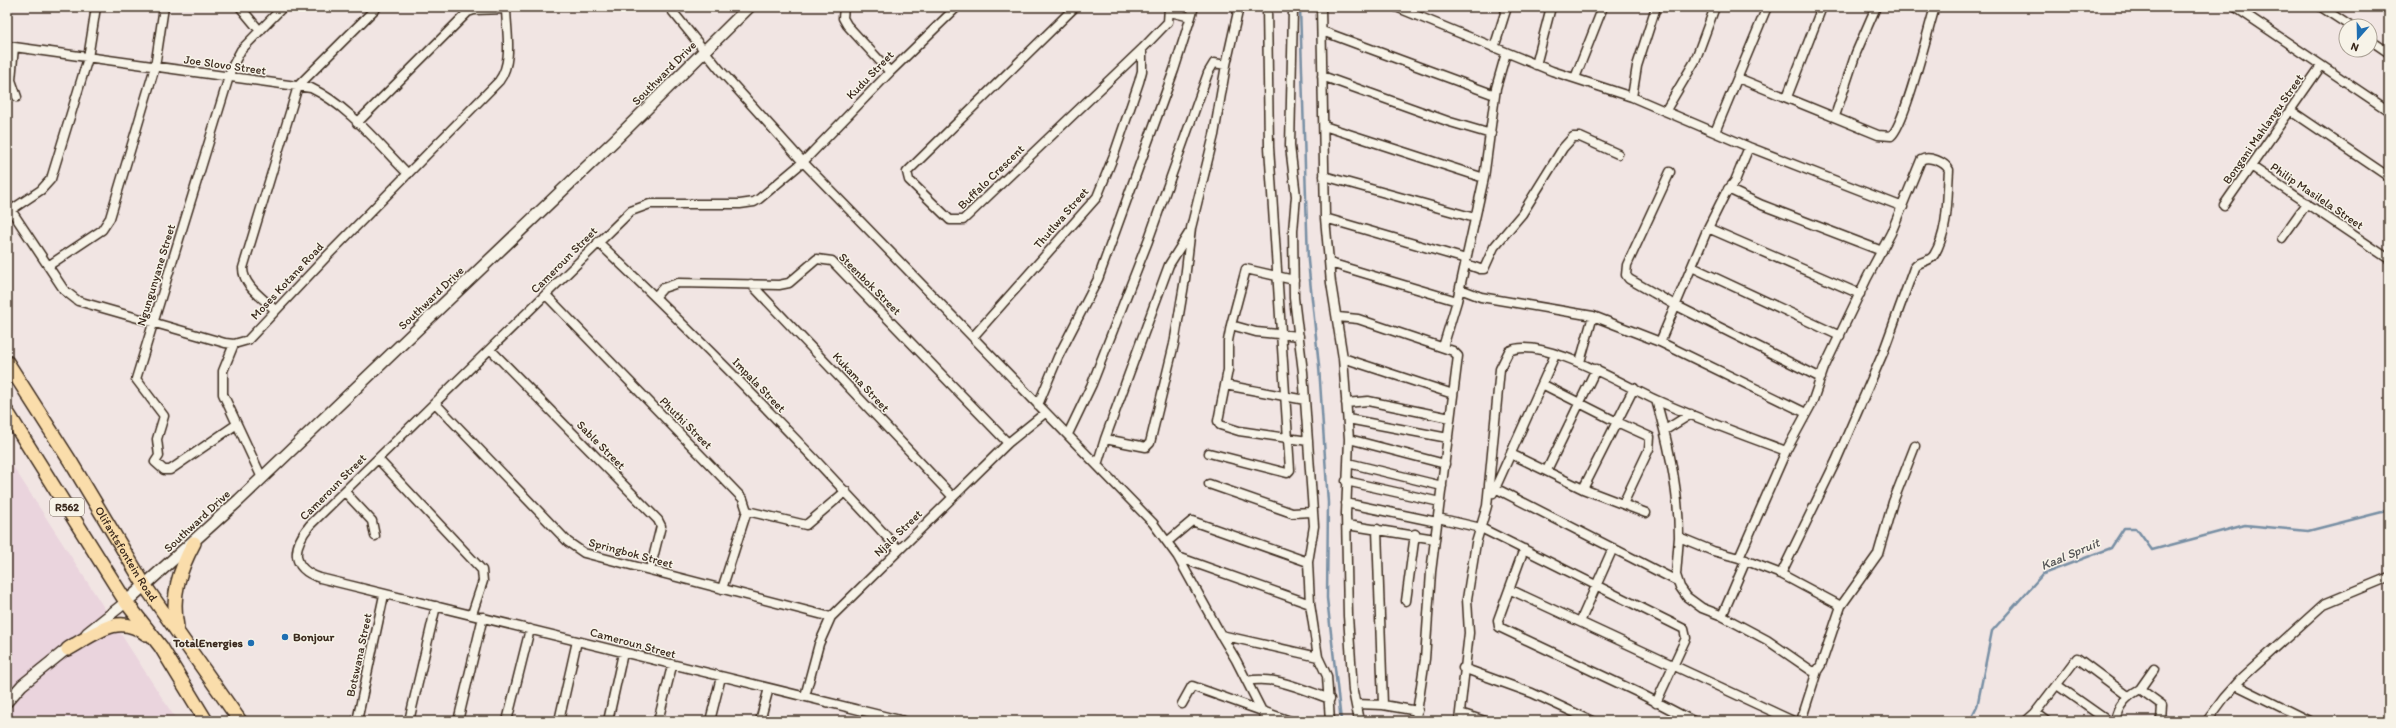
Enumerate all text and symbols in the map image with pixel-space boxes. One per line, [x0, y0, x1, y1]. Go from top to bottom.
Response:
north arrow [2338, 18, 2378, 58]
street label: Southward Drive [629, 38, 699, 108]
text: N [2349, 40, 2360, 54]
street label: Kudu Street [843, 47, 897, 102]
street label: Joe Slovo Street [183, 52, 267, 78]
street label: Bongani Mahlangu Street [2220, 71, 2307, 187]
street label: Buffalo Crescent [955, 141, 1027, 212]
street label: Philip Masilela Street [2268, 160, 2367, 233]
street label: Thutlwa Street [1031, 184, 1092, 251]
street label: Ngungunyane Street [134, 222, 178, 328]
street label: Cameroun Street [528, 223, 601, 296]
street label: Moses Kotane Road [248, 239, 327, 322]
street label: Steenbok Street [836, 250, 904, 318]
street label: Southward Drive [395, 263, 467, 333]
street label: Kukama Street [830, 349, 893, 415]
street label: Impala Street [729, 355, 789, 416]
street label: Phuthi Street [657, 394, 715, 452]
street label: Sable Street [574, 418, 629, 473]
street label: Cameroun Street [297, 450, 370, 523]
street label: Southward Drive [161, 487, 233, 555]
road number: R562 [50, 498, 84, 516]
street label: Olifantsfontein Road [92, 504, 161, 604]
street label: Njala Street [871, 506, 925, 559]
water label: Kaal Spruit [2038, 534, 2103, 573]
street label: Springbok Street [587, 535, 675, 571]
street label: Botswana Street [343, 611, 375, 698]
street label: Cameroun Street [589, 625, 678, 661]
place label: Bonjour [293, 630, 334, 645]
marker: Bonjour [280, 632, 290, 642]
place label: TotalEnergies [172, 636, 244, 651]
marker: TotalEnergies [246, 638, 256, 648]

